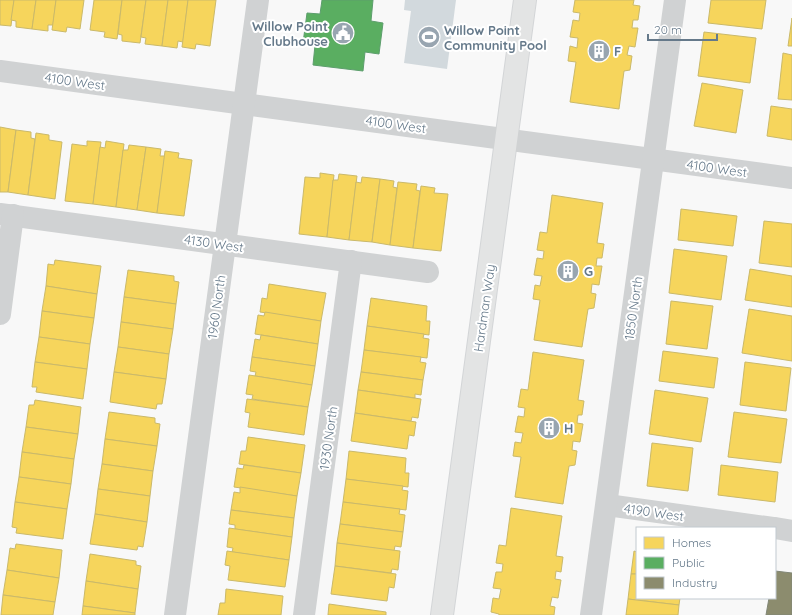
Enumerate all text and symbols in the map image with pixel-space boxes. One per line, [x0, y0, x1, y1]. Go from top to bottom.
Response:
scale bar [648, 16, 717, 42]
place label: Willow Point Clubhouse [252, 18, 328, 49]
public building icon: Willow Point Clubhouse [330, 20, 356, 46]
place label: Willow Point Community Pool [444, 22, 547, 53]
text: 20 m [654, 22, 682, 37]
sports icon: Willow Point Community Pool [416, 24, 442, 50]
building icon: F [586, 38, 612, 64]
place label: F [614, 43, 621, 59]
street label: 4100 West [44, 69, 106, 93]
street label: 4100 West [365, 112, 427, 136]
street label: 4100 West [686, 156, 748, 180]
street label: 4130 West [183, 231, 245, 255]
building icon: G [555, 258, 581, 284]
street label: Hardman Way [470, 263, 498, 353]
place label: G [584, 263, 593, 279]
street label: 1960 North [204, 274, 228, 340]
street label: 1850 North [621, 275, 645, 341]
street label: 1930 North [316, 405, 340, 471]
building icon: H [536, 415, 562, 441]
place label: H [564, 420, 573, 436]
street label: 4190 West [623, 500, 685, 524]
legend [636, 527, 776, 599]
text: Homes [672, 535, 712, 550]
text: Public [672, 555, 705, 570]
text: Industry [672, 575, 717, 590]

